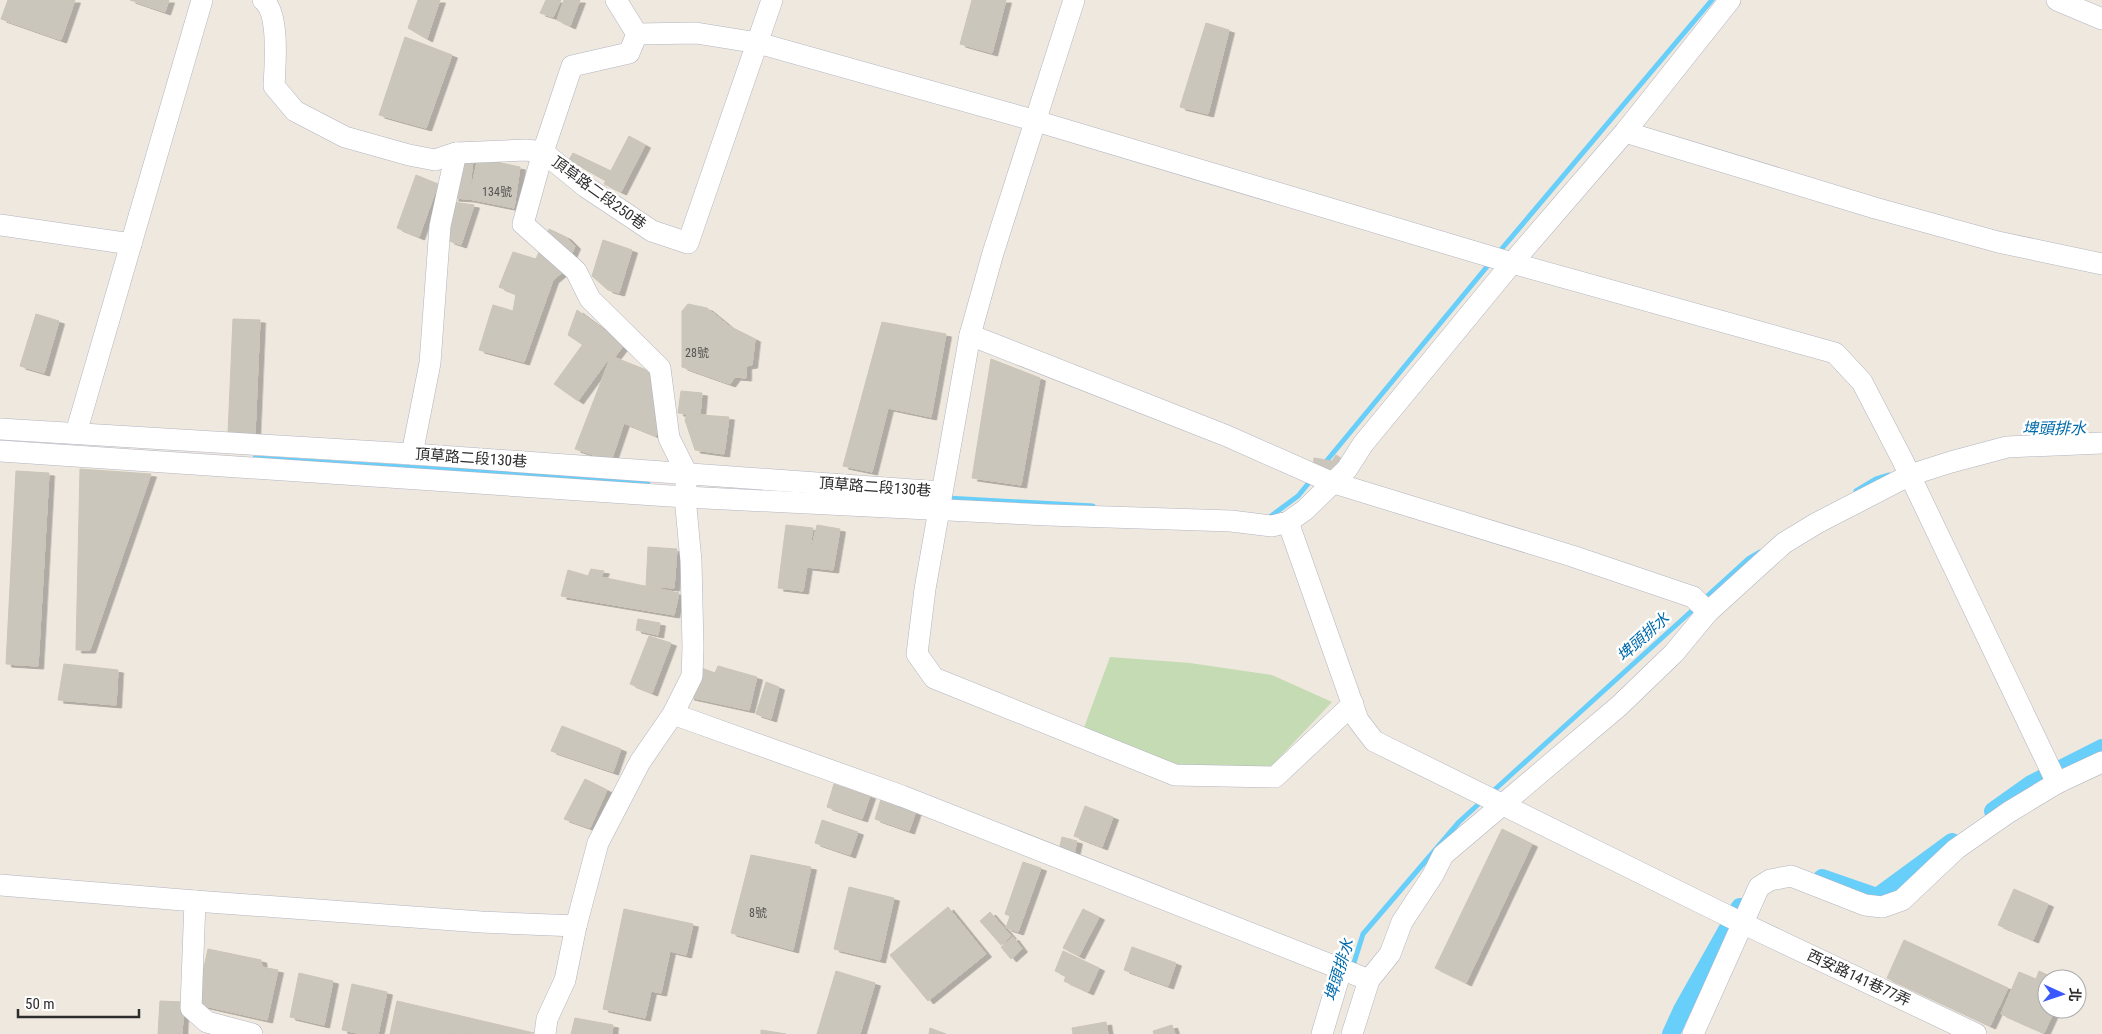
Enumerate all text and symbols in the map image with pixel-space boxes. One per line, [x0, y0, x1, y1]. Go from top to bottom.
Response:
street label: 頂草路二段250巷 [548, 153, 650, 233]
house number: 134號 [482, 185, 512, 199]
house number: 28號 [685, 346, 709, 360]
water label: 埤頭排水 [2022, 419, 2087, 438]
street label: 頂草路二段130巷 [414, 445, 528, 471]
street label: 頂草路二段130巷 [818, 474, 932, 500]
water label: 埤頭排水 [1613, 608, 1674, 665]
house number: 8號 [749, 906, 767, 920]
water label: 埤頭排水 [1321, 936, 1358, 1003]
street label: 西安路141巷77弄 [1804, 946, 1914, 1010]
north arrow [2037, 969, 2087, 1019]
scale bar [18, 986, 139, 1018]
text: 北 [2067, 987, 2083, 1002]
text: 50 m [25, 995, 55, 1013]

